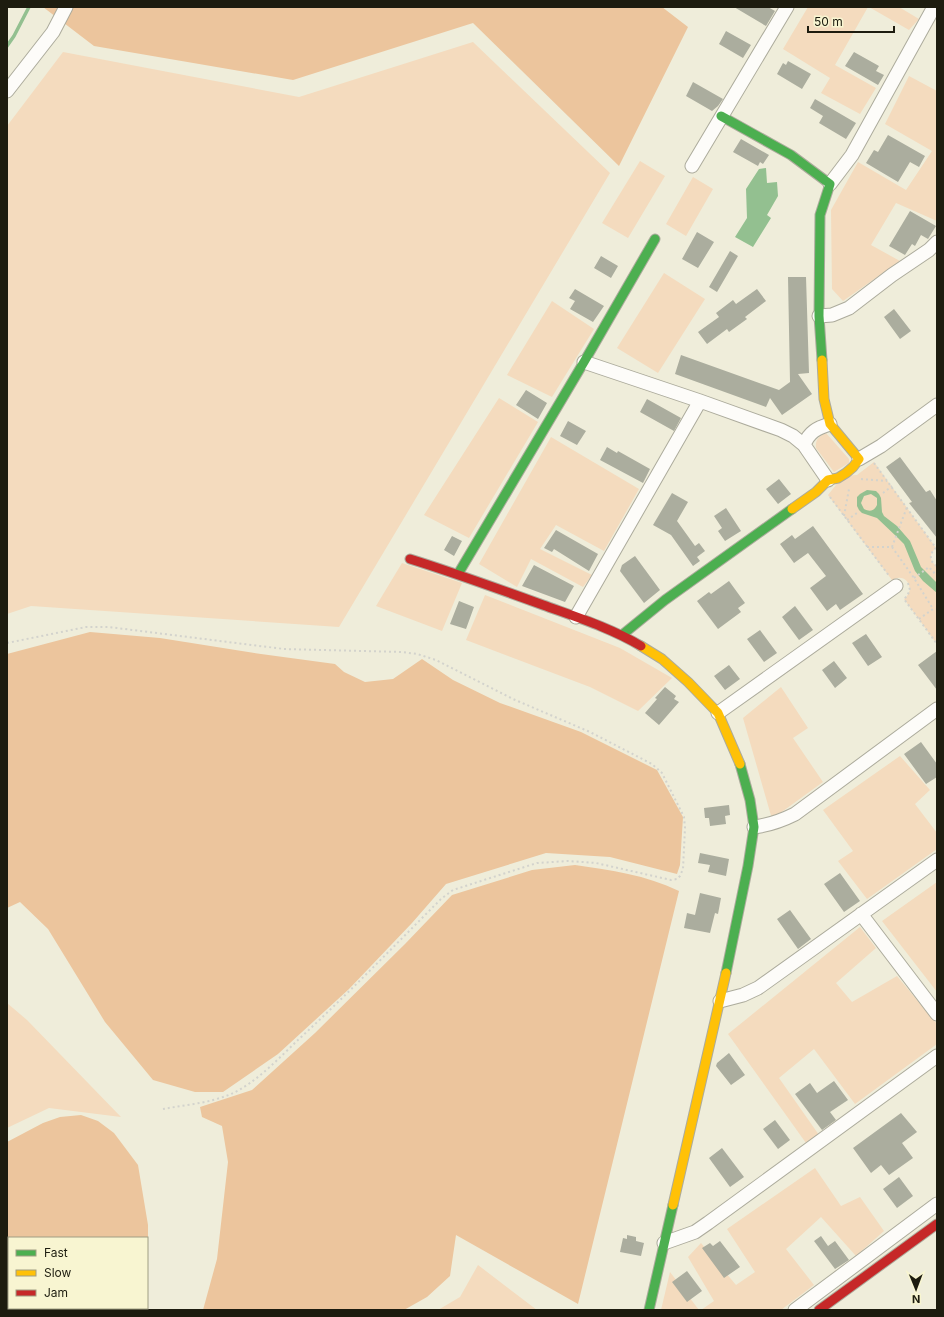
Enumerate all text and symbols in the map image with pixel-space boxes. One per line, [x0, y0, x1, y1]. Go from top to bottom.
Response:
scale bar [808, 8, 894, 34]
text: 50 m [814, 14, 843, 29]
legend [8, 1237, 148, 1309]
text: Fast [44, 1245, 68, 1260]
text: Slow [44, 1265, 72, 1280]
north arrow [896, 1269, 936, 1309]
text: Jam [44, 1285, 68, 1300]
text: N [912, 1292, 920, 1306]

